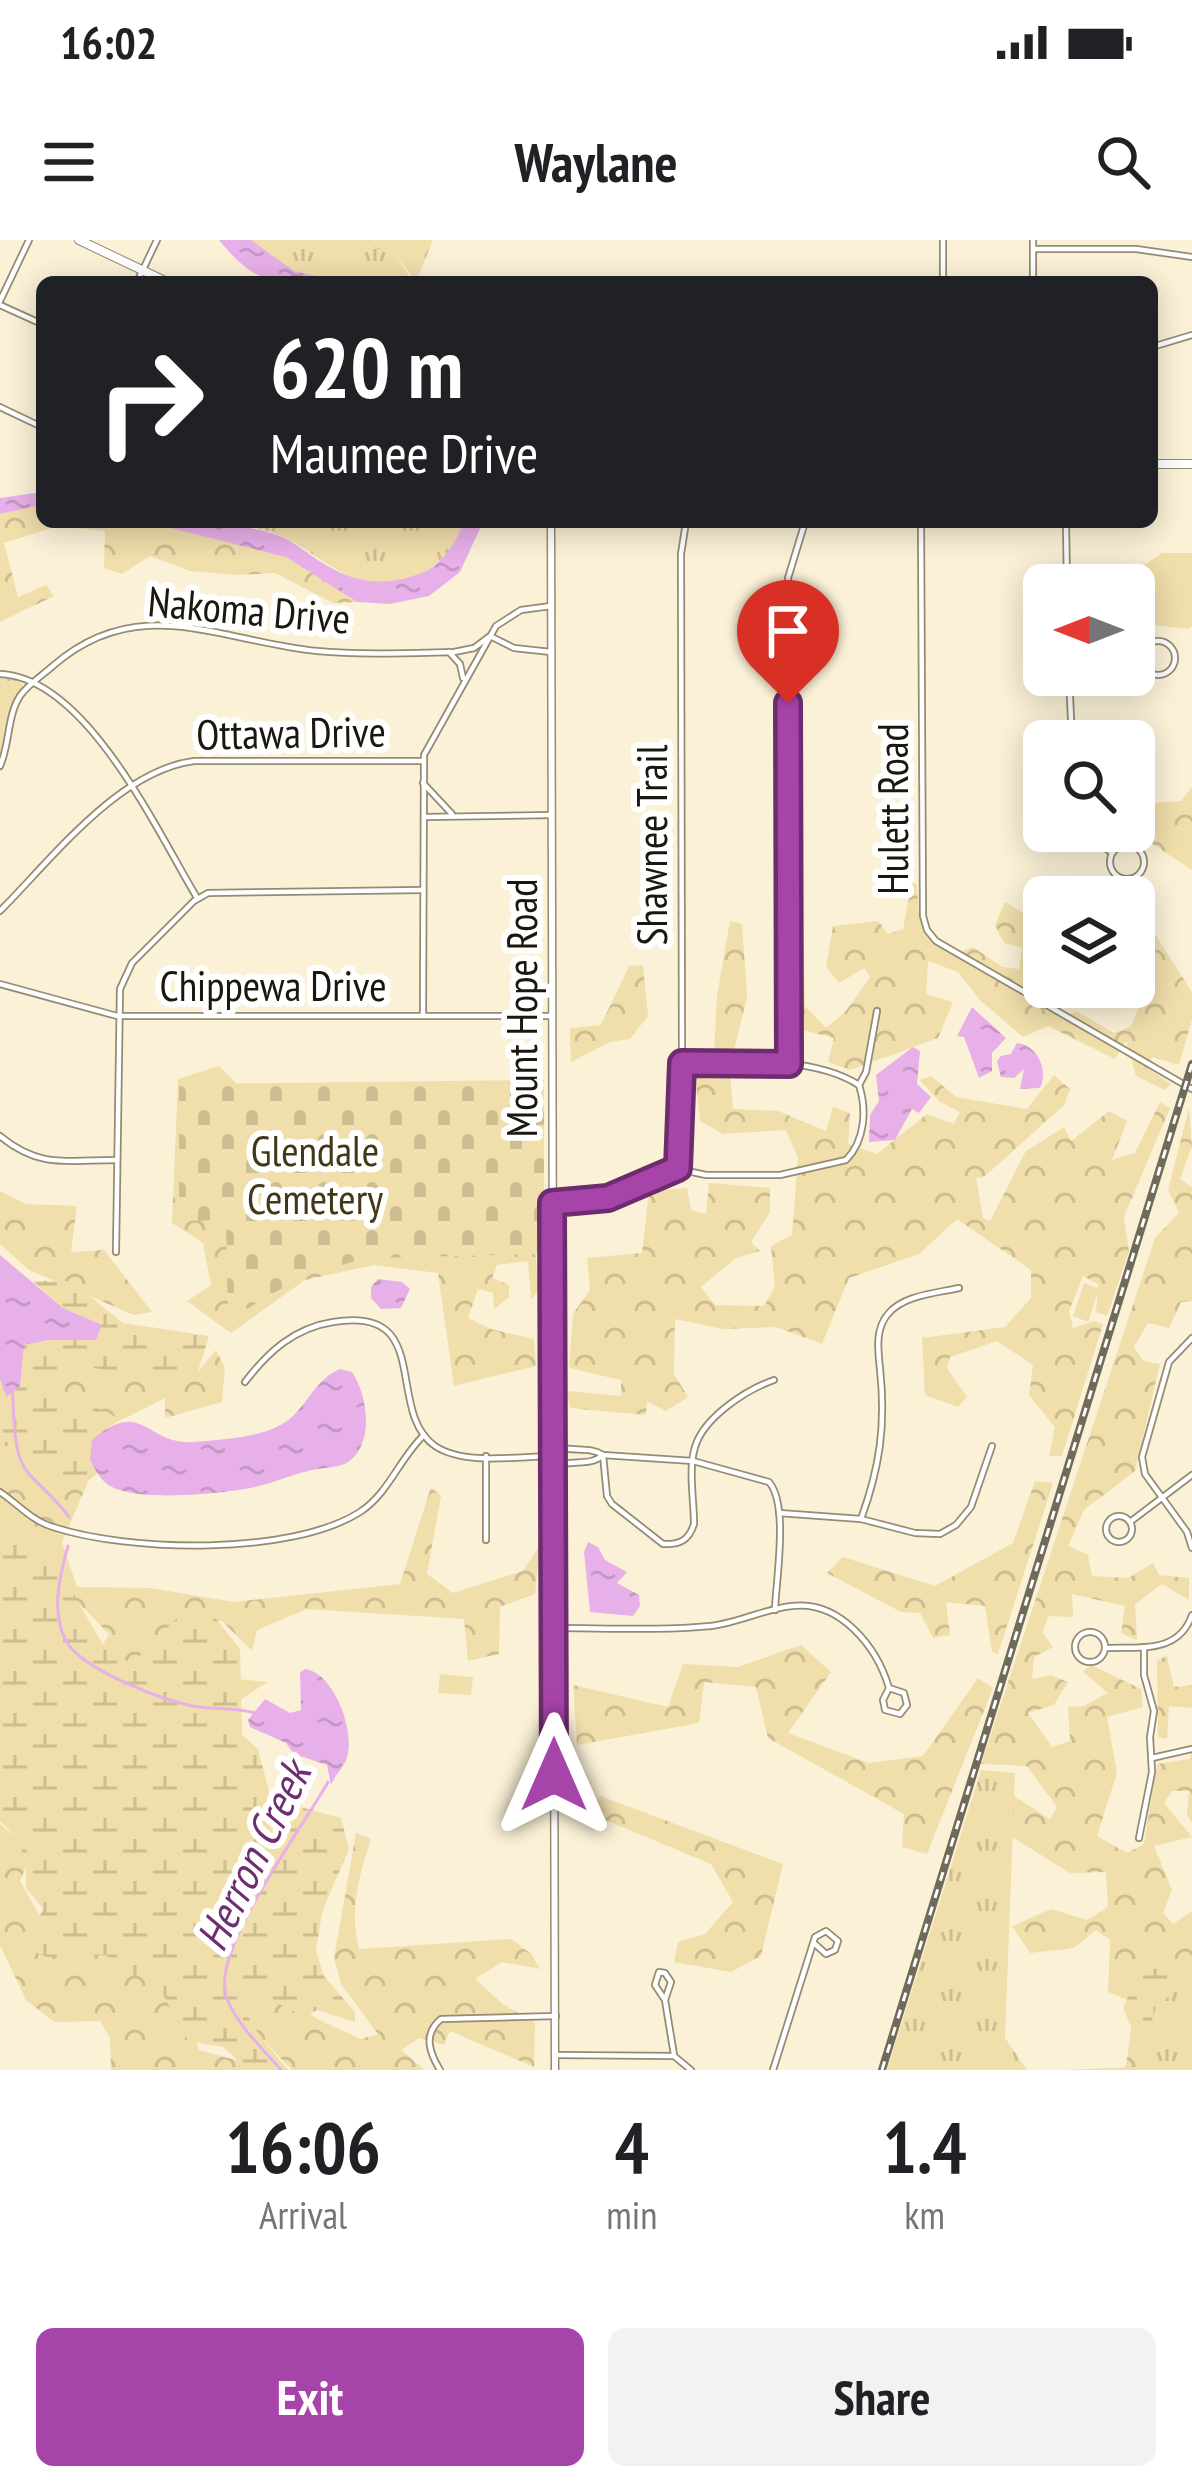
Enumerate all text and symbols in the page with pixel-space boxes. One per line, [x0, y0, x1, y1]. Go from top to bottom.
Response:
text: 16:02 [60, 13, 157, 71]
text: Waylane [514, 127, 678, 197]
icon: menu [36, 129, 102, 195]
icon: search [1090, 129, 1156, 195]
text: 620 m [270, 312, 463, 421]
icon: right [72, 324, 228, 480]
text: Maumee Drive [270, 418, 538, 488]
north arrow [1023, 564, 1155, 696]
map controls [1023, 564, 1155, 1008]
street label: Nakoma Drive [146, 573, 352, 646]
pin [737, 580, 839, 703]
icon: arrive [755, 598, 821, 664]
street label: Ottawa Drive [196, 703, 386, 762]
button: search [1023, 720, 1155, 852]
street label: Hulett Road [865, 723, 920, 895]
street label: Shawnee Trail [624, 744, 679, 946]
button: layers [1023, 876, 1155, 1008]
street label: Mount Hope Road [494, 879, 549, 1137]
street label: Chippewa Drive [159, 958, 387, 1013]
park label: Glendale Cemetery [247, 1123, 383, 1226]
position arrow [491, 1712, 617, 1838]
water label: Herron Creek [182, 1748, 325, 1959]
text: 16:06 [225, 2100, 381, 2193]
text: 4 [615, 2100, 649, 2193]
text: 1.4 [883, 2100, 967, 2193]
text: Arrival [259, 2189, 347, 2240]
text: min [606, 2189, 657, 2240]
text: km [904, 2189, 945, 2240]
button: Exit [36, 2328, 584, 2466]
button: Share [608, 2328, 1156, 2466]

